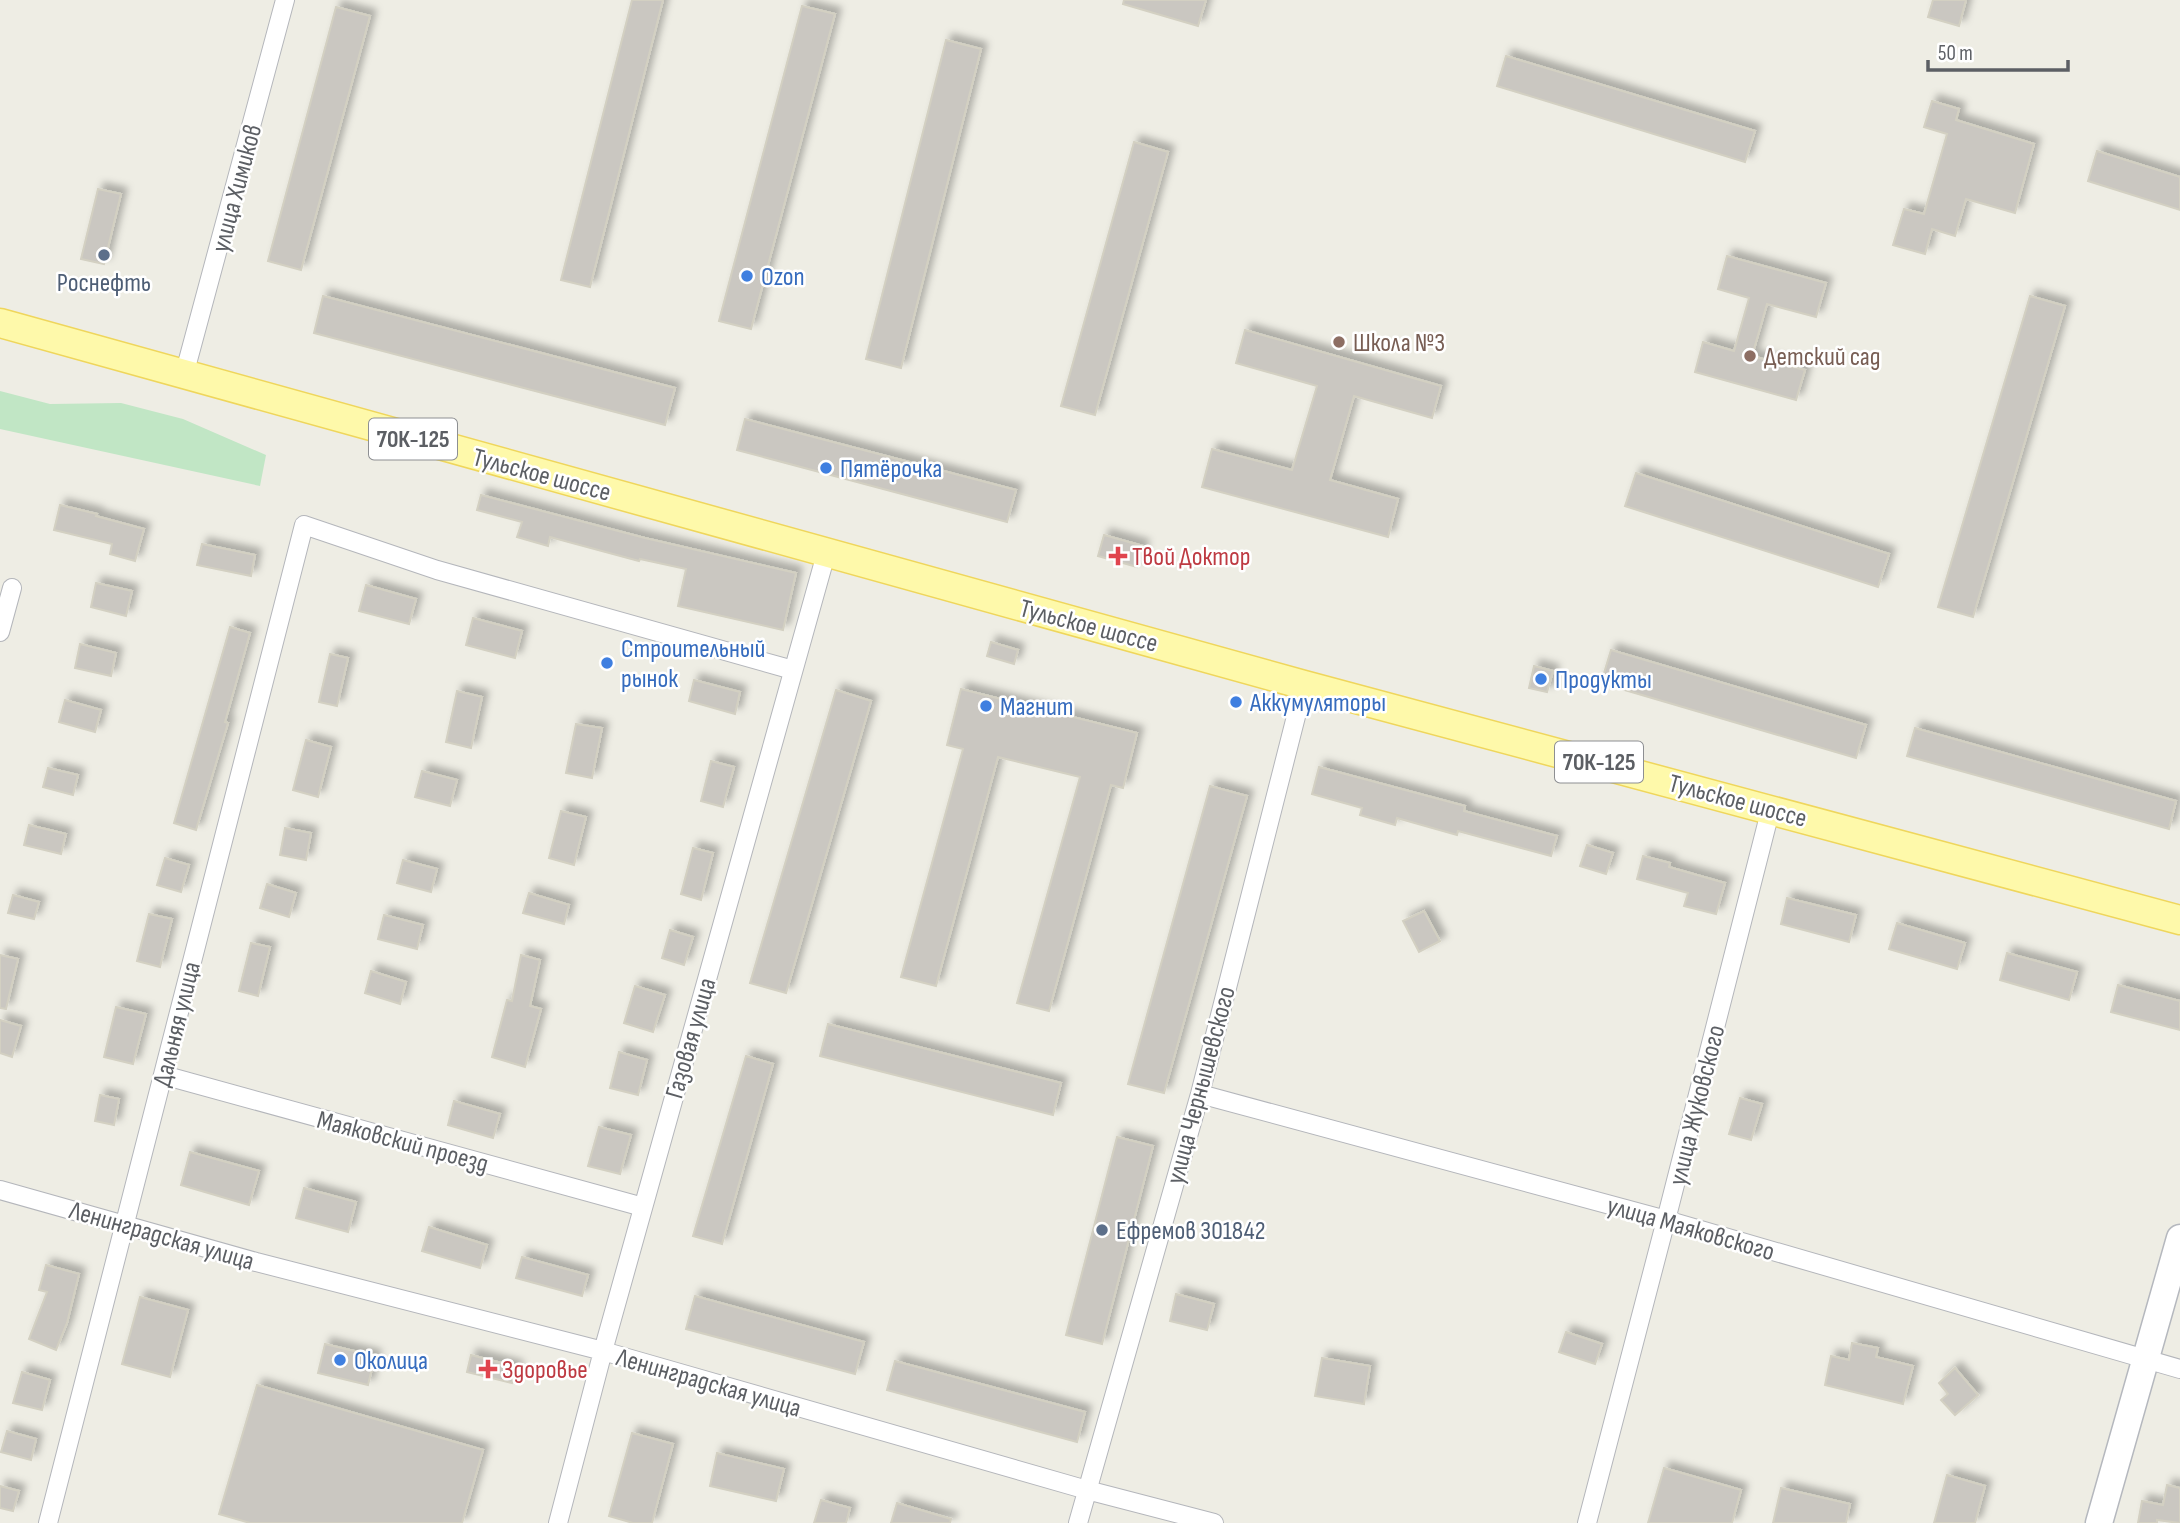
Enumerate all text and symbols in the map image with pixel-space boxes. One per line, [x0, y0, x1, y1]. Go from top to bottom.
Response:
scale bar [1928, 28, 2068, 72]
text: 50 m [1938, 41, 1973, 66]
street label: улица Химиков [205, 121, 269, 256]
marker: Роснефть [96, 247, 112, 263]
place label: Ozon [761, 262, 805, 293]
place label: Роснефть [57, 268, 151, 299]
marker: Ozon [739, 268, 755, 284]
place label: Школа №3 [1353, 328, 1445, 359]
marker: Школа №3 [1331, 334, 1347, 350]
place label: Детский сад [1764, 342, 1881, 373]
marker: Детский сад [1742, 348, 1758, 364]
road number: 70К-125 [369, 418, 457, 460]
street label: Тульское шоссе [469, 442, 614, 509]
place label: Пятёрочка [840, 454, 942, 485]
marker: Пятёрочка [818, 460, 834, 476]
place label: Твой Доктор [1132, 542, 1251, 573]
marker: Твой Доктор [1110, 548, 1126, 564]
street label: Тульское шоссе [1016, 593, 1161, 660]
place label: Строительный рынок [621, 634, 765, 695]
marker: Строительный рынок [599, 655, 615, 671]
place label: Продукты [1555, 665, 1652, 696]
marker: Продукты [1533, 671, 1549, 687]
place label: Аккумуляторы [1249, 688, 1386, 719]
place label: Магнит [1000, 692, 1073, 723]
marker: Аккумуляторы [1228, 694, 1244, 710]
marker: Магнит [978, 698, 994, 714]
road number: 70К-125 [1555, 742, 1643, 782]
street label: Тульское шоссе [1665, 768, 1810, 835]
street label: Дальняя улица [147, 959, 208, 1090]
street label: Газовая улица [659, 975, 723, 1102]
street label: улица Чернышевского [1160, 983, 1243, 1188]
street label: улица Жуковского [1663, 1022, 1732, 1189]
street label: Маяковский проезд [314, 1105, 492, 1180]
street label: улица Маяковского [1603, 1191, 1778, 1268]
street label: Ленинградская улица [65, 1195, 258, 1278]
place label: Ефремов 301842 [1116, 1216, 1265, 1247]
marker: Ефремов 301842 [1094, 1222, 1110, 1238]
street label: Ленинградская улица [612, 1342, 805, 1425]
place label: Околица [354, 1346, 428, 1377]
marker: Околица [332, 1352, 348, 1368]
place label: Здоровье [502, 1355, 588, 1386]
marker: Здоровье [480, 1361, 496, 1377]

